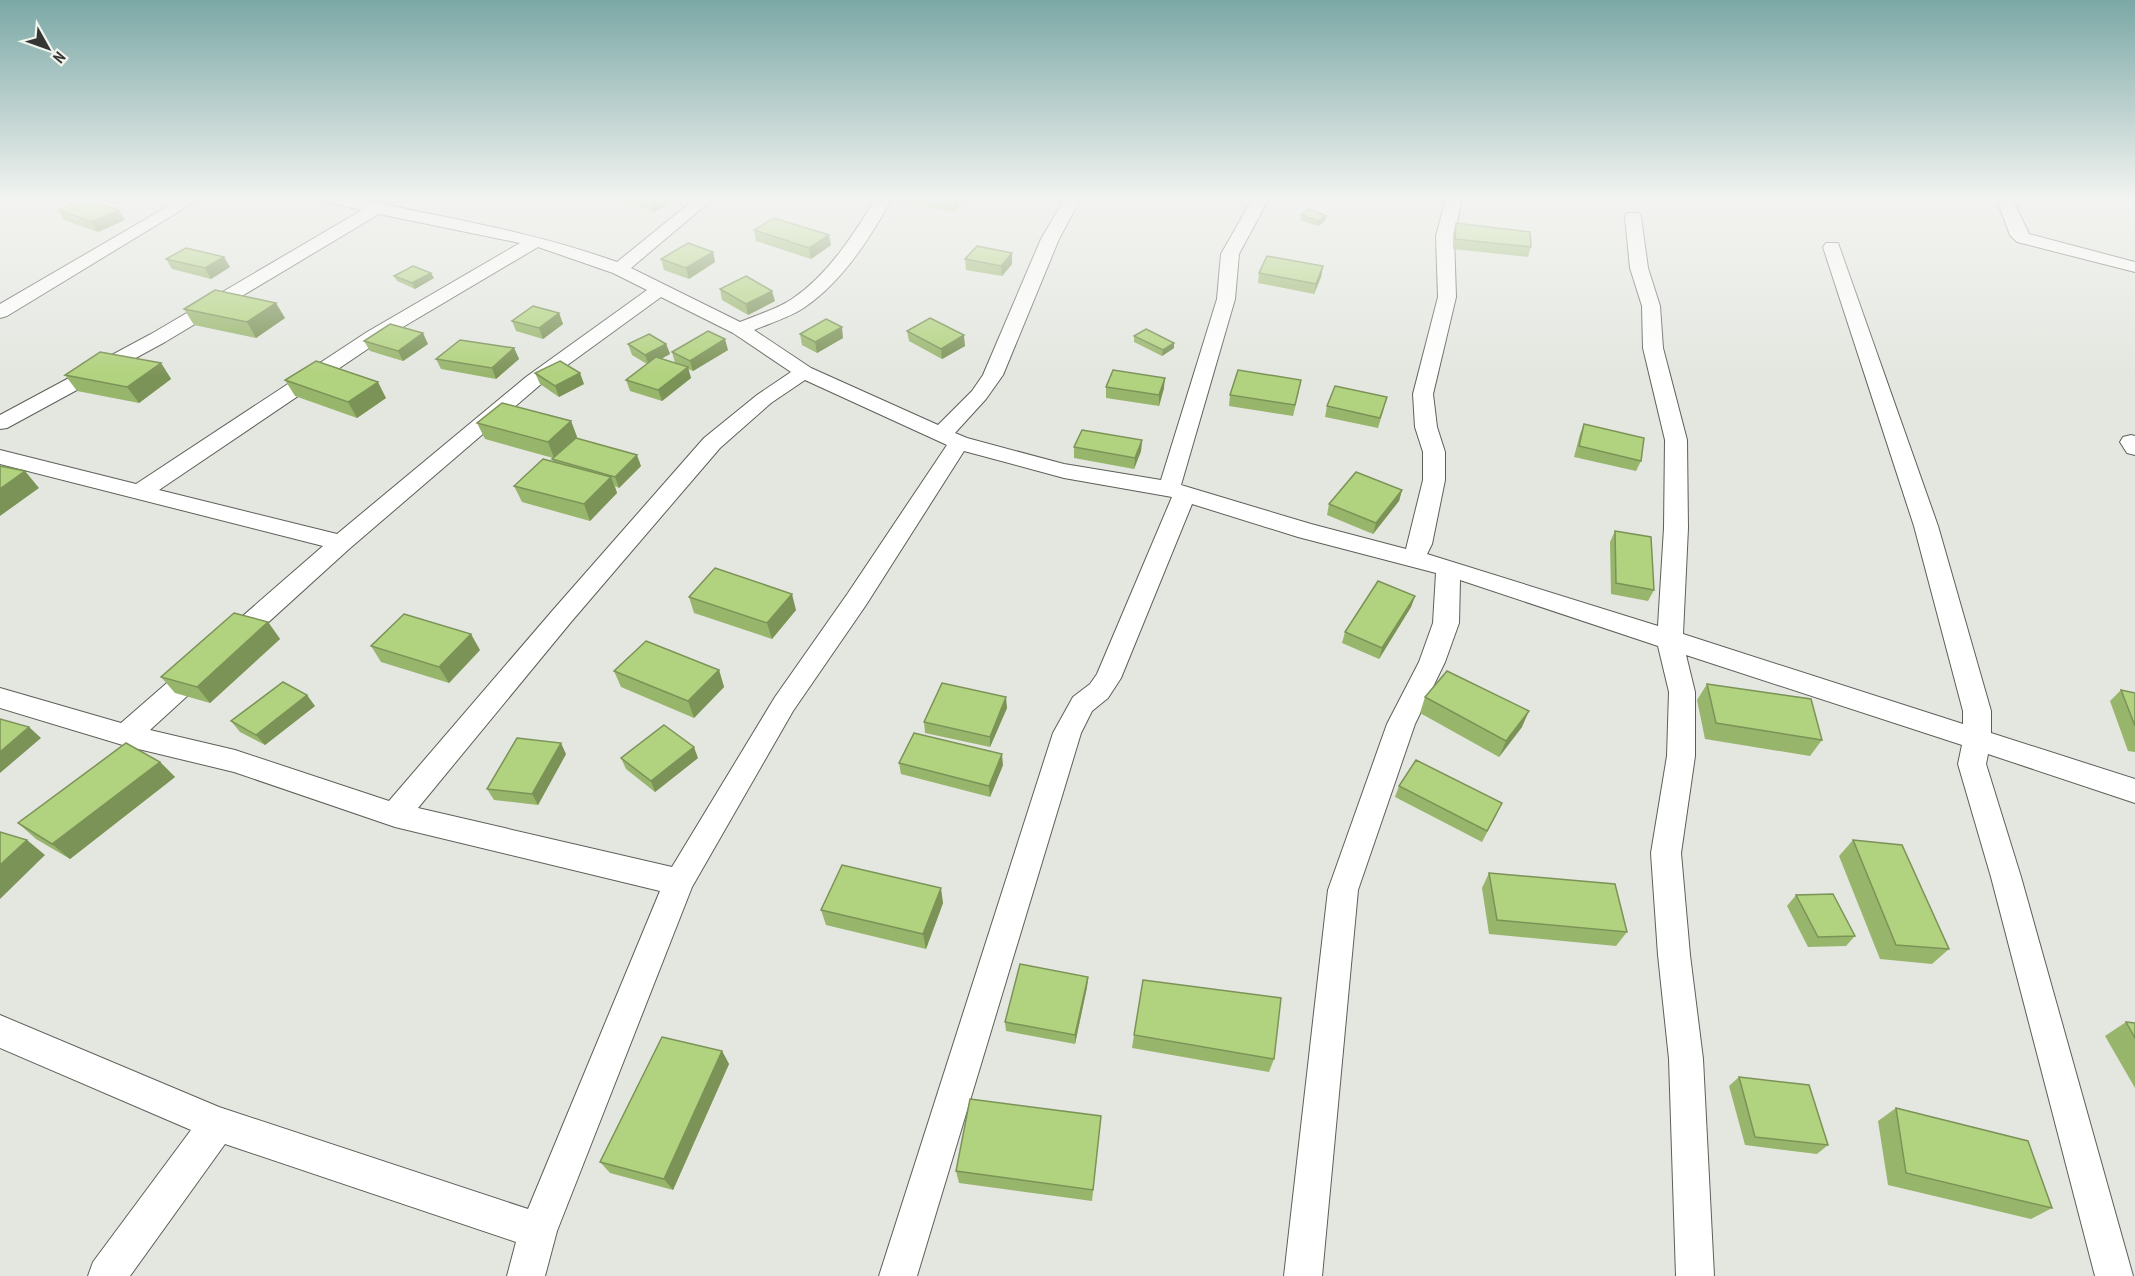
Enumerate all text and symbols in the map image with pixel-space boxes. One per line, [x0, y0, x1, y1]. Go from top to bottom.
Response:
north arrow [18, 18, 78, 78]
text: N [49, 48, 70, 67]

